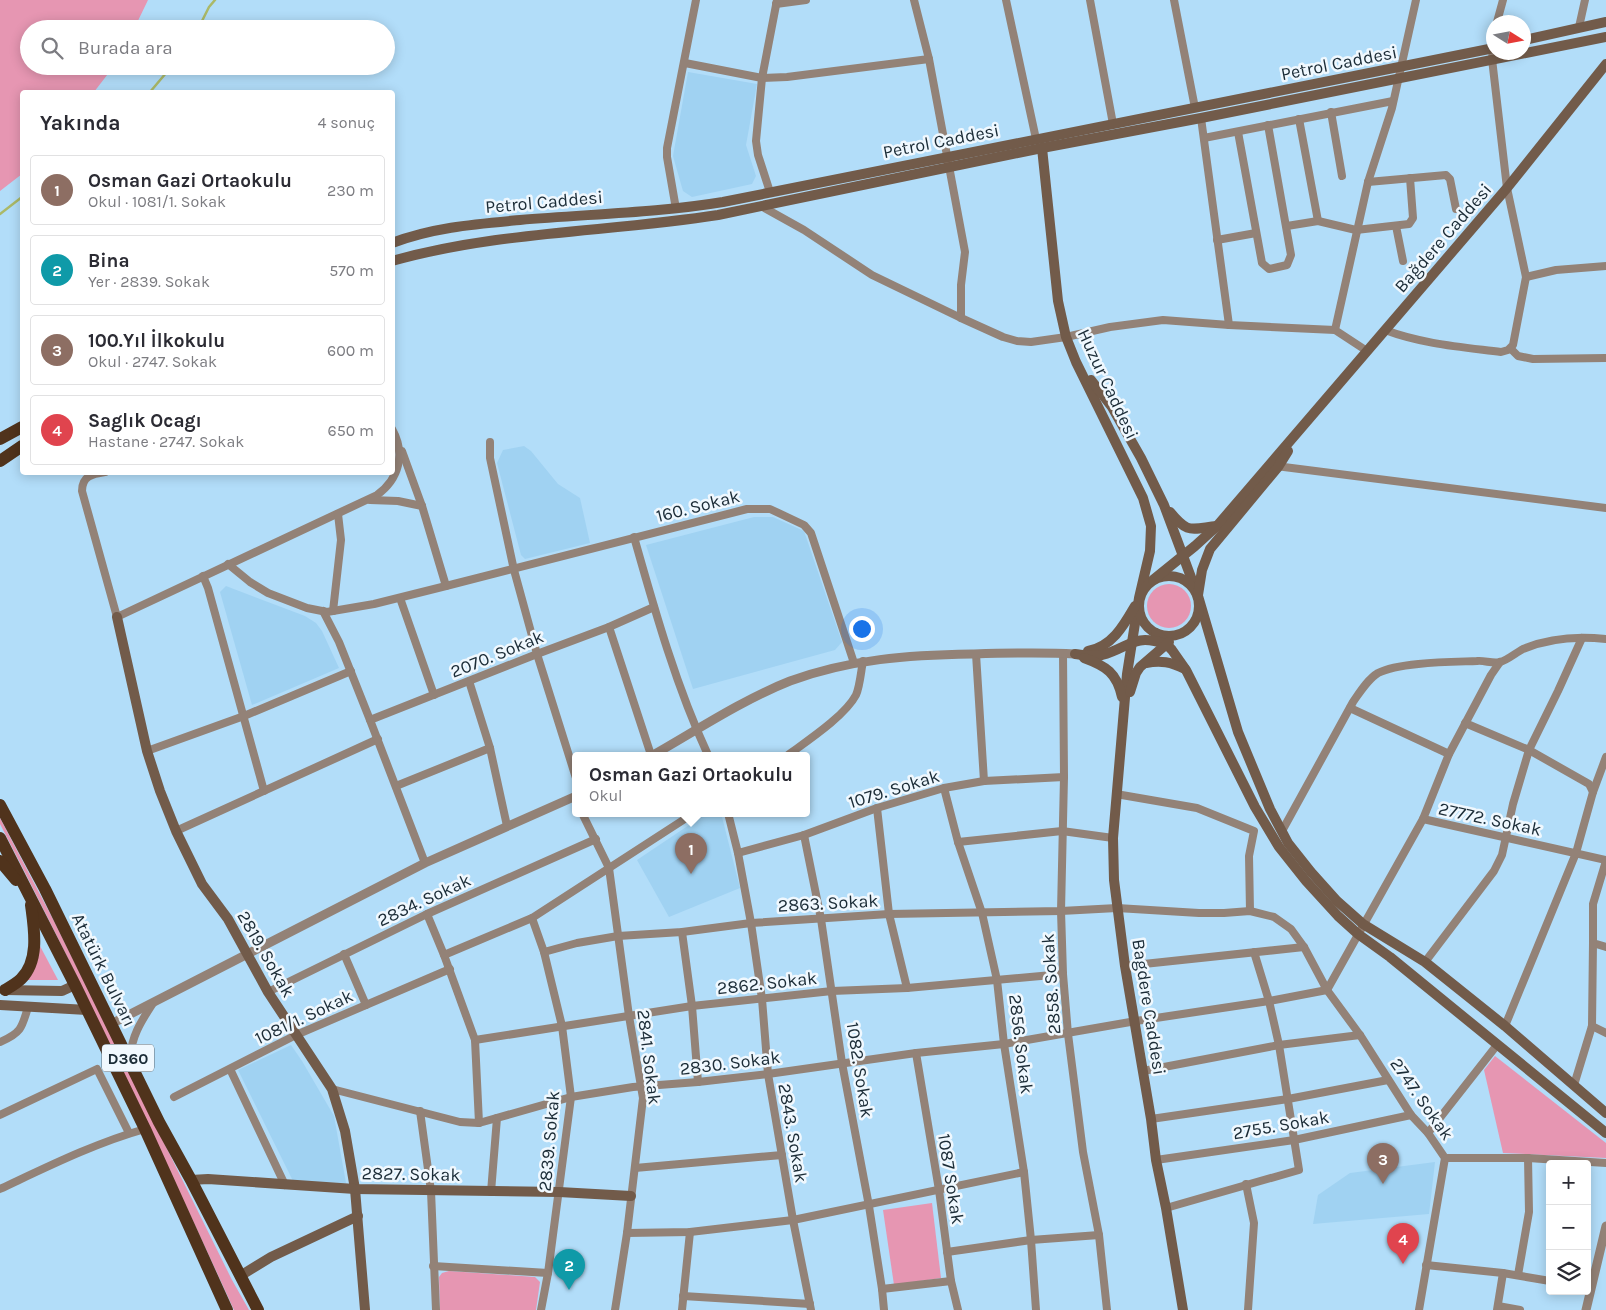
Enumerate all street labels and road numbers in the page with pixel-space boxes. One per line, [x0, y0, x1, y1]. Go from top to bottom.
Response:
street label: Petrol Caddesi [1279, 41, 1399, 85]
street label: Petrol Caddesi [881, 119, 1001, 163]
street label: Bağdere Caddesi [1390, 179, 1496, 297]
street label: Petrol Caddesi [484, 186, 604, 218]
street label: Huzur Caddesi [1073, 325, 1143, 443]
street label: 160. Sokak [654, 485, 742, 527]
street label: 2070. Sokak [447, 625, 547, 683]
street label: 1079. Sokak [846, 765, 942, 813]
street label: 27772. Sokak [1437, 797, 1543, 841]
street label: 2834. Sokak [374, 869, 474, 931]
street label: 2863. Sokak [777, 889, 879, 917]
street label: 2819. Sokak [232, 907, 300, 1001]
street label: Atatürk Bulvarı [67, 910, 141, 1030]
street label: 2858. Sokak [1036, 933, 1066, 1035]
street label: Bagdere Caddesi [1127, 937, 1171, 1077]
street label: 2862. Sokak [716, 967, 818, 999]
street label: 1081/1. Sokak [251, 985, 357, 1049]
street label: 2856. Sokak [1004, 993, 1038, 1095]
street label: 2841. Sokak [632, 1008, 666, 1106]
street label: 1082. Sokak [842, 1021, 878, 1119]
road number: D360 [102, 1044, 154, 1072]
street label: 2830. Sokak [678, 1046, 782, 1080]
street label: 2747. Sokak [1386, 1053, 1458, 1145]
street label: 2843. Sokak [773, 1082, 813, 1184]
street label: 2839. Sokak [534, 1090, 564, 1192]
street label: 2755. Sokak [1231, 1106, 1331, 1144]
street label: 1087 Sokak [933, 1132, 969, 1226]
street label: 2827. Sokak [361, 1162, 461, 1186]

